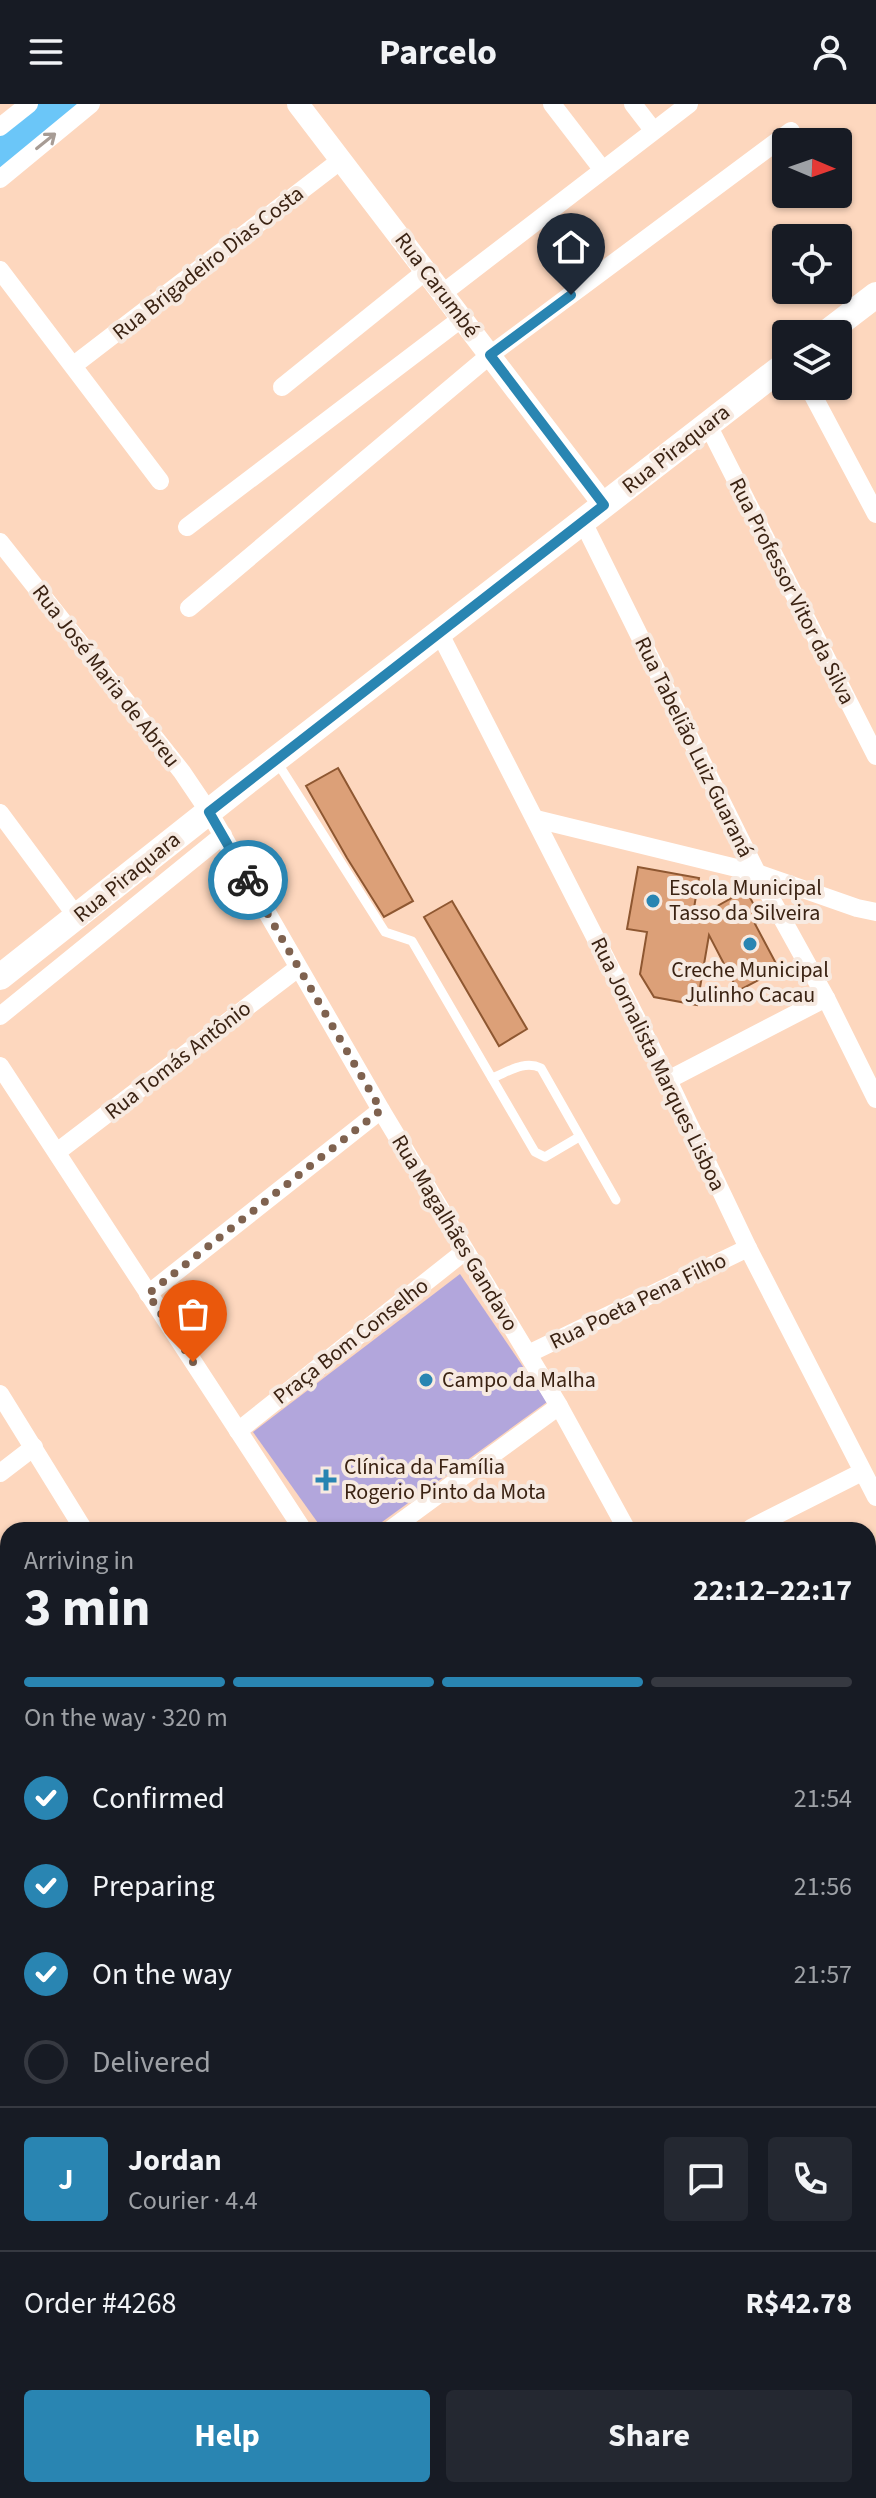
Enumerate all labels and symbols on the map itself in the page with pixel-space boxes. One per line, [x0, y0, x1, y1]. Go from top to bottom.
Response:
north arrow [772, 128, 852, 208]
one-way arrow [35, 132, 55, 150]
street label: Rua Brigadeiro Dias Costa [106, 178, 310, 348]
pin [537, 213, 605, 295]
street label: Rua Carumbé [387, 226, 487, 344]
street label: Rua Piraquara [615, 397, 737, 501]
street label: Rua Professor Vitor da Silva [721, 472, 863, 710]
street label: Rua José Maria de Abreu [24, 578, 188, 774]
street label: Rua Tabelião Luiz Guaraná [627, 631, 761, 863]
street label: Rua Piraquara [67, 824, 187, 930]
courier [208, 840, 288, 920]
place label: Escola Municipal Tasso da Silveira [669, 872, 822, 929]
marker: Escola Municipal Tasso da Silveira [644, 892, 662, 910]
street label: Rua Jornalista Marques Lisboa [582, 932, 734, 1196]
marker: Creche Municipal Julinho Cacau [741, 935, 759, 953]
place label: Creche Municipal Julinho Cacau [671, 954, 829, 1011]
street label: Rua Tomás Antônio [98, 993, 258, 1127]
street label: Rua Magalhães Gandavo [384, 1129, 526, 1337]
street label: Rua Poeta Pena Filho [544, 1244, 732, 1358]
street label: Praça Bom Conselho [266, 1270, 436, 1412]
pin [159, 1280, 227, 1362]
place label: Campo da Malha [442, 1364, 596, 1396]
marker: Campo da Malha [417, 1371, 435, 1389]
place label: Clínica da Família Rogerio Pinto da Mota [344, 1451, 546, 1508]
marker: Clínica da Família Rogerio Pinto da Mota [315, 1469, 337, 1491]

